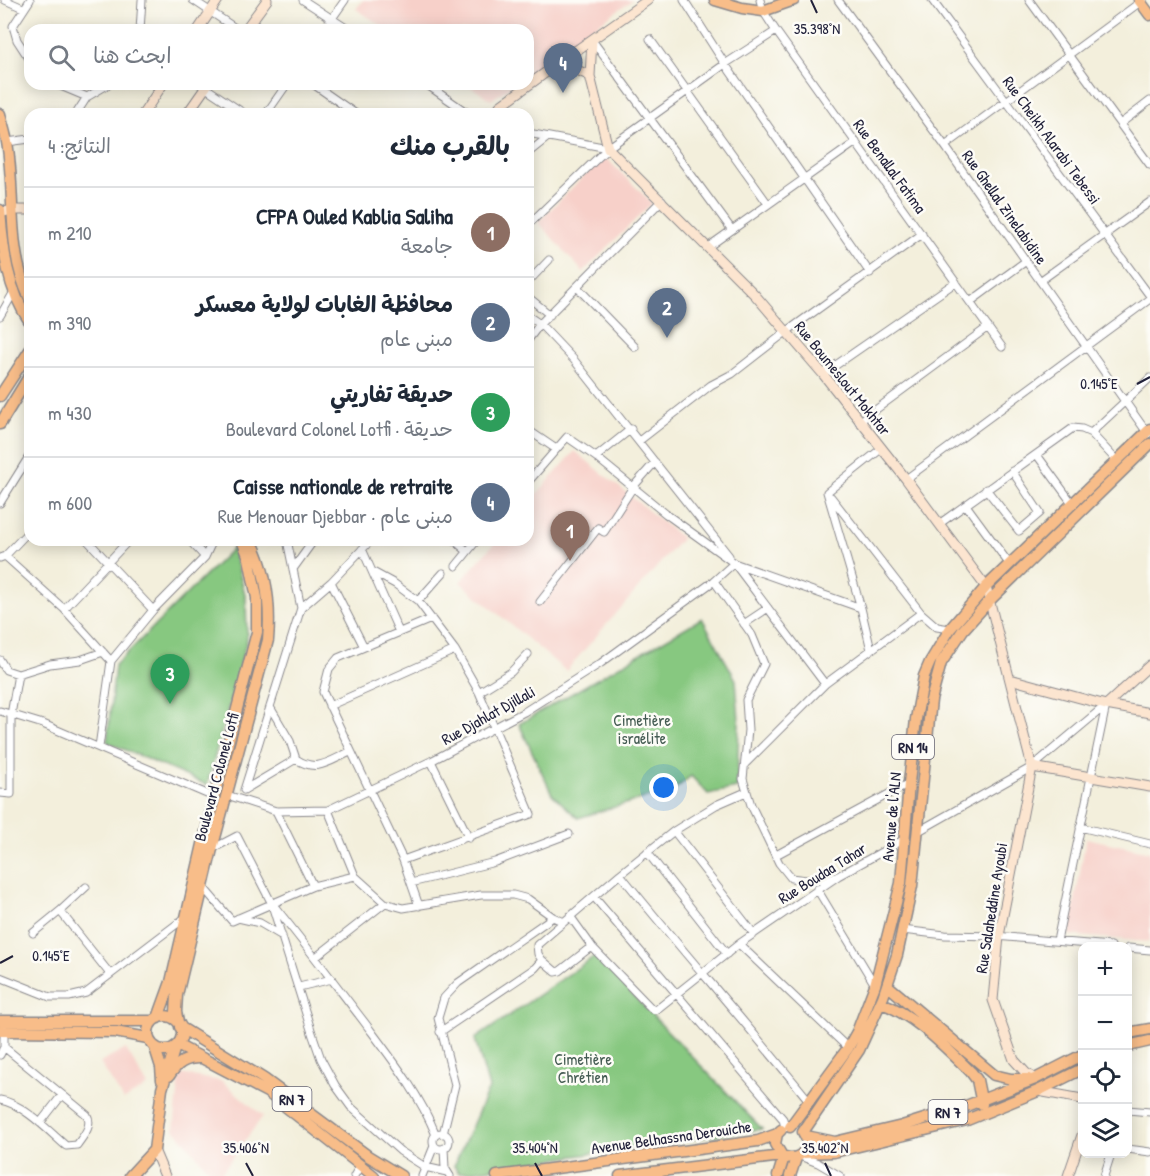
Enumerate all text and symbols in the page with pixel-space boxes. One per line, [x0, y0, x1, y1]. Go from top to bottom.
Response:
text: 35.398°N [794, 18, 840, 39]
search box [24, 24, 534, 90]
text: ابحث هنا [93, 40, 172, 70]
icon: search [45, 41, 78, 74]
pin: 4 [544, 44, 582, 93]
street label: Rue Cheikh Alarabi Tebessi [998, 71, 1106, 209]
street label: Rue Benallal Fatima [848, 115, 932, 217]
text: بالقرب منك [390, 128, 510, 163]
text: النتائج: 4 [48, 132, 111, 159]
street label: Rue Ghellal Zinelabidine [957, 145, 1053, 269]
text: CFPA Ouled Kablia Saliha [256, 201, 453, 231]
text: 210 m [48, 219, 92, 246]
text: 1 [487, 219, 494, 246]
text: جامعة [401, 232, 453, 259]
pin: 2 [648, 288, 686, 338]
text: محافظة الغابات لولاية معسكر [196, 289, 453, 319]
text: 390 m [48, 309, 91, 336]
text: 2 [486, 309, 495, 336]
street label: Rue Boumeslout Mokhtar [790, 316, 896, 440]
text: مبنى عام [380, 325, 453, 352]
text: 0.145°E [1080, 373, 1118, 394]
text: حديقة تفاريتي [330, 379, 453, 409]
text: 430 m [48, 399, 92, 426]
text: 3 [486, 399, 495, 426]
text: حديقة · Boulevard Colonel Lotfi [226, 415, 453, 442]
text: Caisse nationale de retraite [233, 471, 453, 501]
text: 600 m [48, 489, 92, 516]
text: 4 [487, 489, 494, 516]
text: مبنى عام · Rue Menouar Djebbar [218, 502, 453, 529]
pin: 1 [550, 512, 590, 561]
pin: 3 [150, 654, 190, 704]
street label: Rue Djahlat Djillali [437, 680, 539, 750]
park label: Cimetière israélite [613, 709, 671, 749]
street label: Boulevard Colonel Lotfi [188, 710, 244, 844]
road number: RN 14 [892, 735, 934, 759]
street label: Avenue de l'ALN [876, 771, 906, 863]
your location [649, 773, 678, 802]
street label: Rue Boudaa Tahar [774, 837, 870, 909]
street label: Rue Salaheddine Ayoubi [970, 841, 1012, 975]
map controls [1078, 942, 1132, 1158]
button: + [1078, 942, 1132, 996]
text: 0.145°E [32, 945, 70, 966]
button: − [1078, 996, 1132, 1050]
park label: Cimetière Chrétien [554, 1048, 612, 1088]
button: locate [1078, 1050, 1132, 1104]
road number: RN 7 [272, 1087, 312, 1111]
road number: RN 7 [928, 1100, 968, 1124]
button: layers [1078, 1104, 1132, 1158]
street label: Avenue Belhassna Derouiche [590, 1115, 753, 1159]
text: 35.406°N [223, 1137, 269, 1158]
text: 35.404°N [512, 1137, 558, 1158]
text: 35.402°N [801, 1137, 849, 1158]

